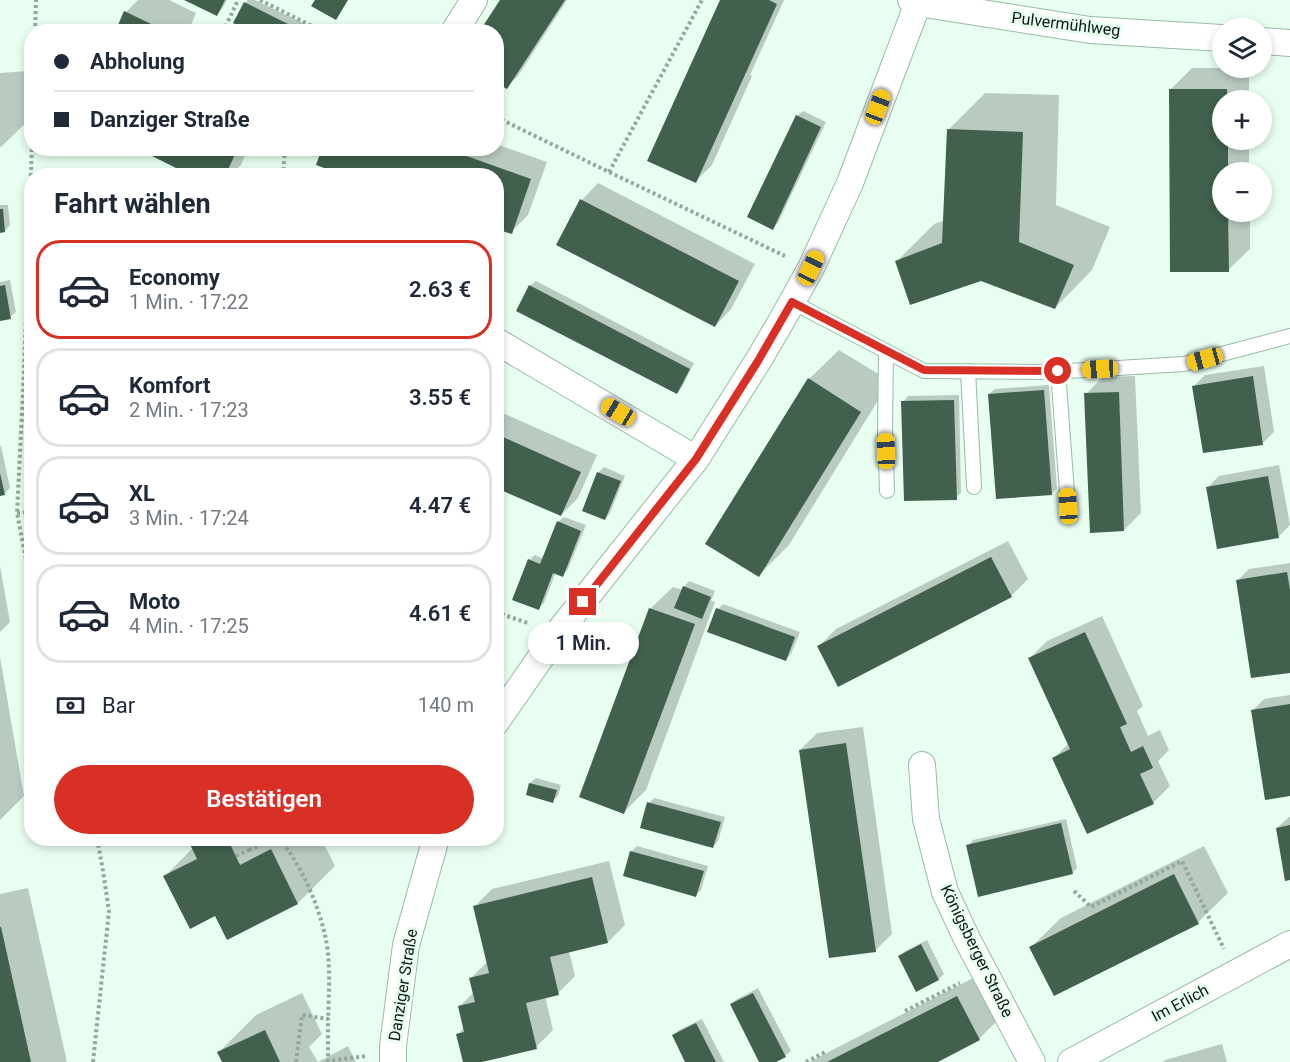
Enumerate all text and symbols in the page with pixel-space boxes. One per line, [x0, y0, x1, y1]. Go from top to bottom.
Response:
street label: Pulvermühlweg [1011, 8, 1121, 40]
map controls [1212, 18, 1272, 222]
button: layers [1212, 18, 1272, 78]
text: Abholung [90, 49, 185, 74]
car [863, 87, 893, 127]
button: + [1212, 90, 1272, 150]
text: Danziger Straße [90, 107, 250, 132]
button: − [1212, 162, 1272, 222]
text: Fahrt wählen [54, 188, 211, 220]
car [795, 248, 827, 288]
icon: car [57, 263, 111, 317]
text: Economy [129, 265, 220, 290]
text: 2.63 € [409, 277, 471, 302]
text: 1 Min. · 17:22 [129, 290, 249, 314]
car [1185, 346, 1225, 372]
route start [1044, 357, 1071, 384]
car [1082, 359, 1118, 379]
icon: car [57, 371, 111, 425]
text: Komfort [129, 373, 211, 398]
text: 3.55 € [409, 385, 471, 410]
car [598, 395, 638, 429]
text: 2 Min. · 17:23 [129, 398, 249, 422]
car [876, 433, 896, 469]
icon: car [57, 479, 111, 533]
text: XL [129, 481, 155, 506]
car [1058, 487, 1078, 525]
text: 4.47 € [409, 493, 471, 518]
text: 3 Min. · 17:24 [129, 506, 249, 530]
icon: car [57, 587, 111, 641]
route end [569, 588, 596, 615]
text: Moto [129, 589, 180, 614]
text: 4.61 € [409, 601, 471, 626]
text: 4 Min. · 17:25 [129, 614, 249, 638]
callout: 1 Min. [528, 623, 638, 665]
text: 1 Min. [556, 631, 611, 655]
icon: cash [54, 689, 87, 722]
text: Bar [102, 693, 135, 718]
text: 140 m [418, 693, 474, 717]
button: Bestätigen [54, 765, 474, 834]
street label: Königsberger Straße [937, 882, 1017, 1020]
street label: Danziger Straße [385, 928, 421, 1042]
street label: Im Erlich [1148, 980, 1212, 1026]

